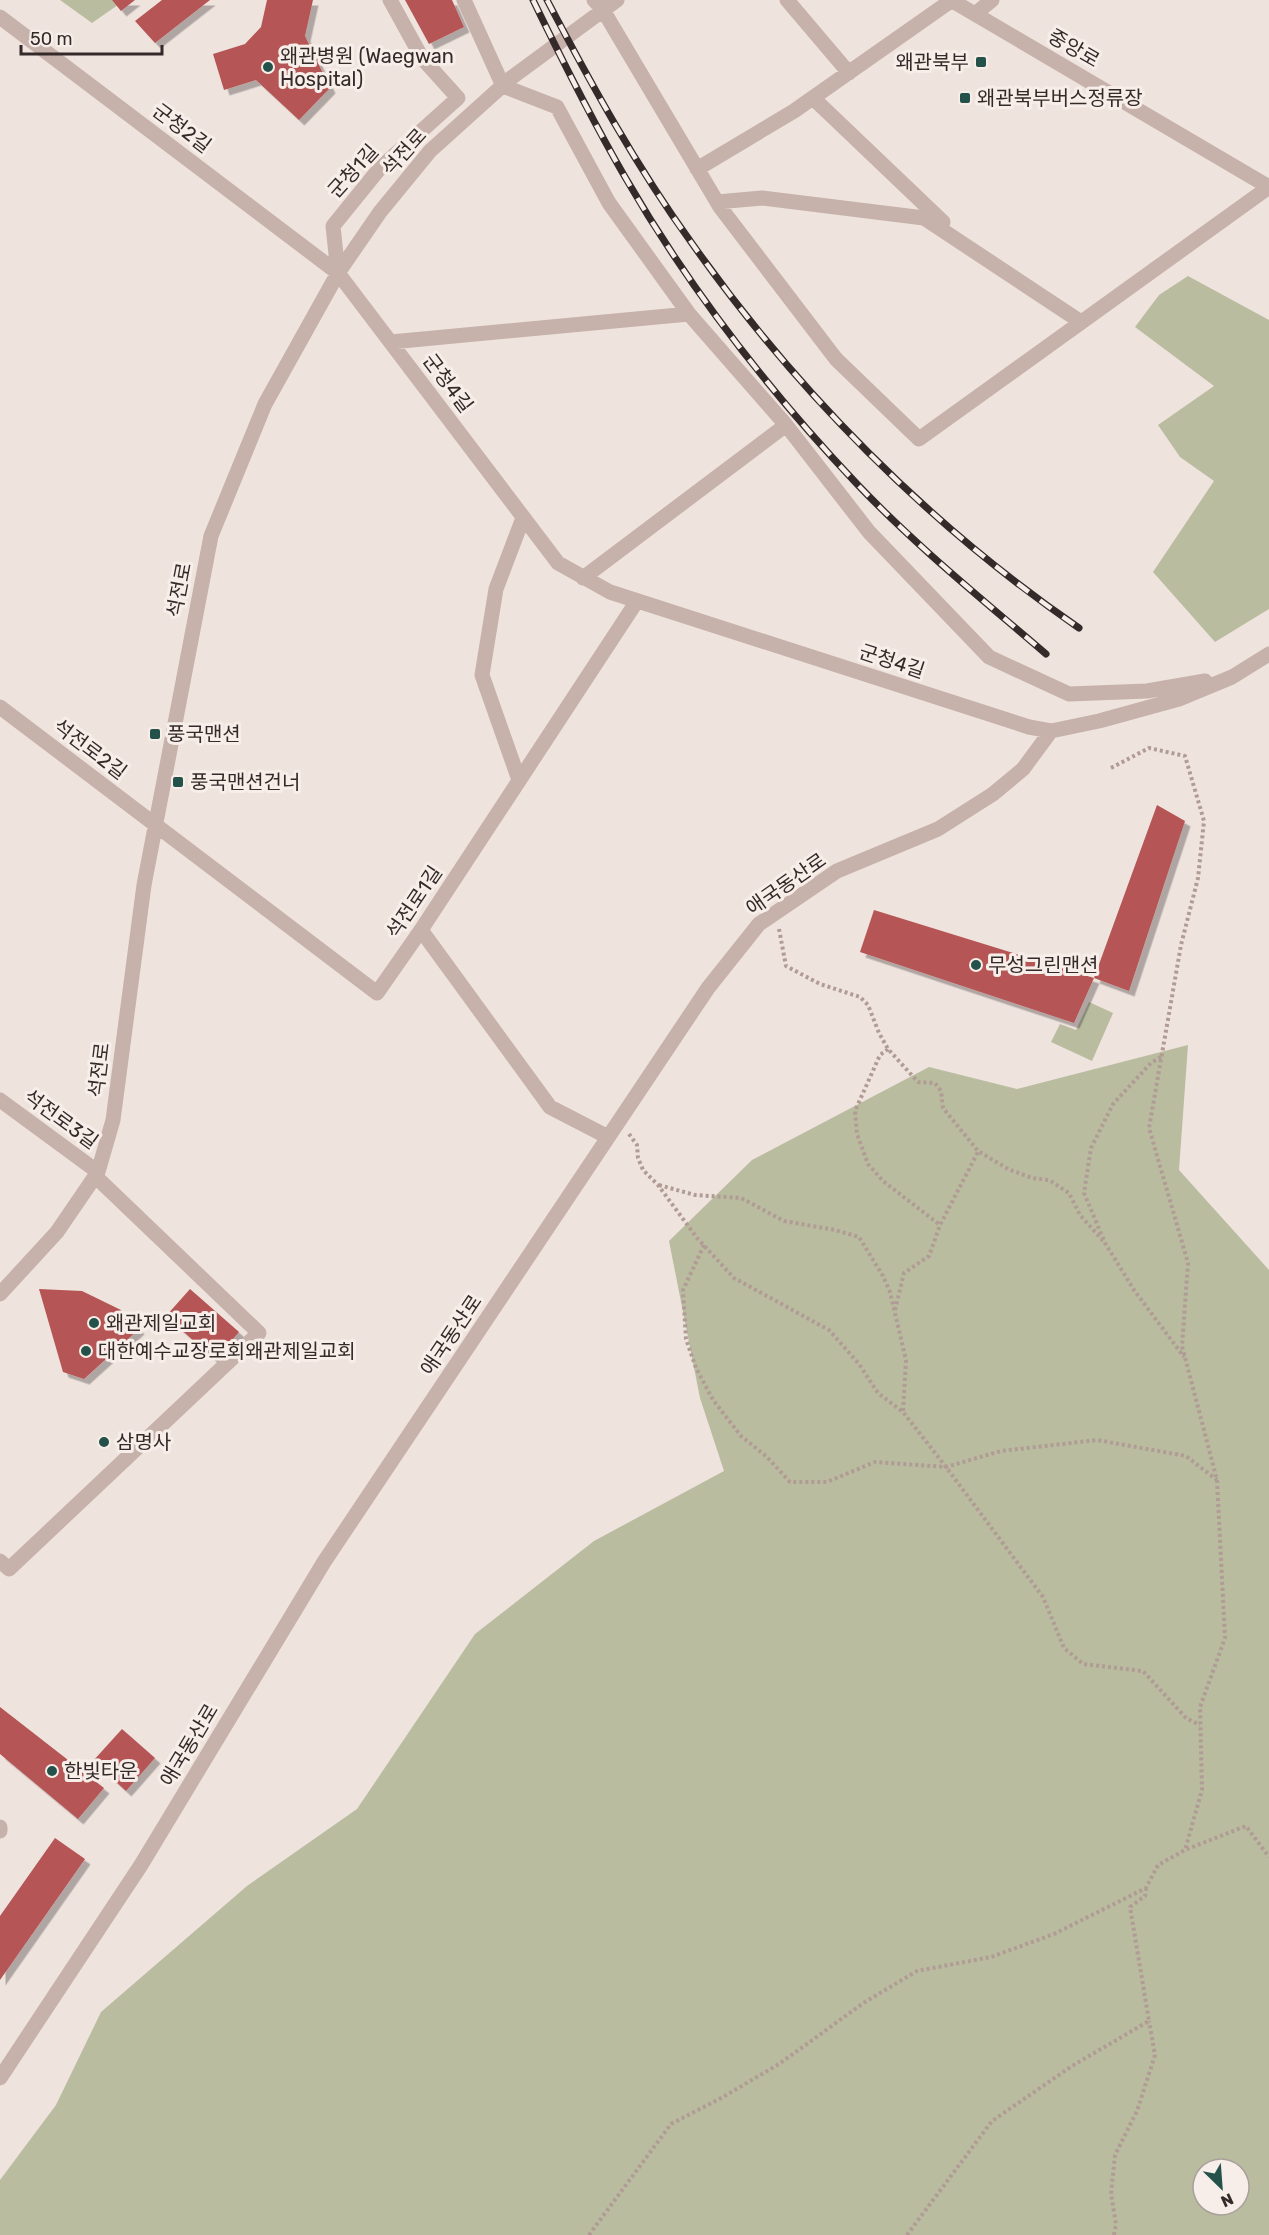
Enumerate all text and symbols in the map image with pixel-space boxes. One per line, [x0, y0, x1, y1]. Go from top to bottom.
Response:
scale bar [21, 18, 162, 56]
street label: 중앙로 [1044, 24, 1104, 72]
text: 50 m [30, 28, 73, 50]
place label: 왜관병원 (Waegwan Hospital) [280, 44, 454, 91]
place label: 왜관북부 [895, 50, 969, 74]
marker: 왜관북부 [974, 55, 988, 69]
marker: 왜관병원 (Waegwan Hospital) [261, 60, 275, 74]
place label: 왜관북부버스정류장 [977, 86, 1143, 110]
marker: 왜관북부버스정류장 [958, 91, 972, 105]
street label: 군청2길 [148, 98, 216, 158]
street label: 석전로 [377, 123, 431, 181]
street label: 군청1길 [323, 139, 383, 203]
street label: 군청4길 [418, 349, 478, 417]
street label: 석전로 [162, 561, 196, 619]
street label: 군청4길 [856, 639, 928, 683]
street label: 석전로2길 [49, 714, 131, 784]
place label: 풍국맨션 [167, 722, 241, 746]
marker: 풍국맨션 [148, 727, 162, 741]
place label: 풍국맨션건너 [190, 770, 300, 794]
marker: 풍국맨션건너 [171, 775, 185, 789]
street label: 애국동산로 [741, 848, 831, 920]
street label: 석전로1길 [381, 861, 447, 943]
place label: 무성그린맨션 [988, 953, 1098, 977]
marker: 무성그린맨션 [969, 958, 983, 972]
street label: 석전로 [84, 1041, 114, 1099]
street label: 석전로3길 [19, 1084, 103, 1154]
street label: 애국동산로 [415, 1290, 487, 1380]
place label: 왜관제일교회 [106, 1311, 216, 1335]
marker: 왜관제일교회 [87, 1316, 101, 1330]
place label: 대한예수교장로회왜관제일교회 [98, 1339, 356, 1363]
marker: 대한예수교장로회왜관제일교회 [79, 1344, 93, 1358]
place label: 삼명사 [116, 1430, 171, 1454]
marker: 삼명사 [97, 1435, 111, 1449]
street label: 애국동산로 [155, 1699, 223, 1791]
place label: 한빛타운 [64, 1759, 138, 1783]
marker: 한빛타운 [45, 1764, 59, 1778]
north arrow [1191, 2157, 1251, 2217]
text: N [1218, 2189, 1236, 2211]

